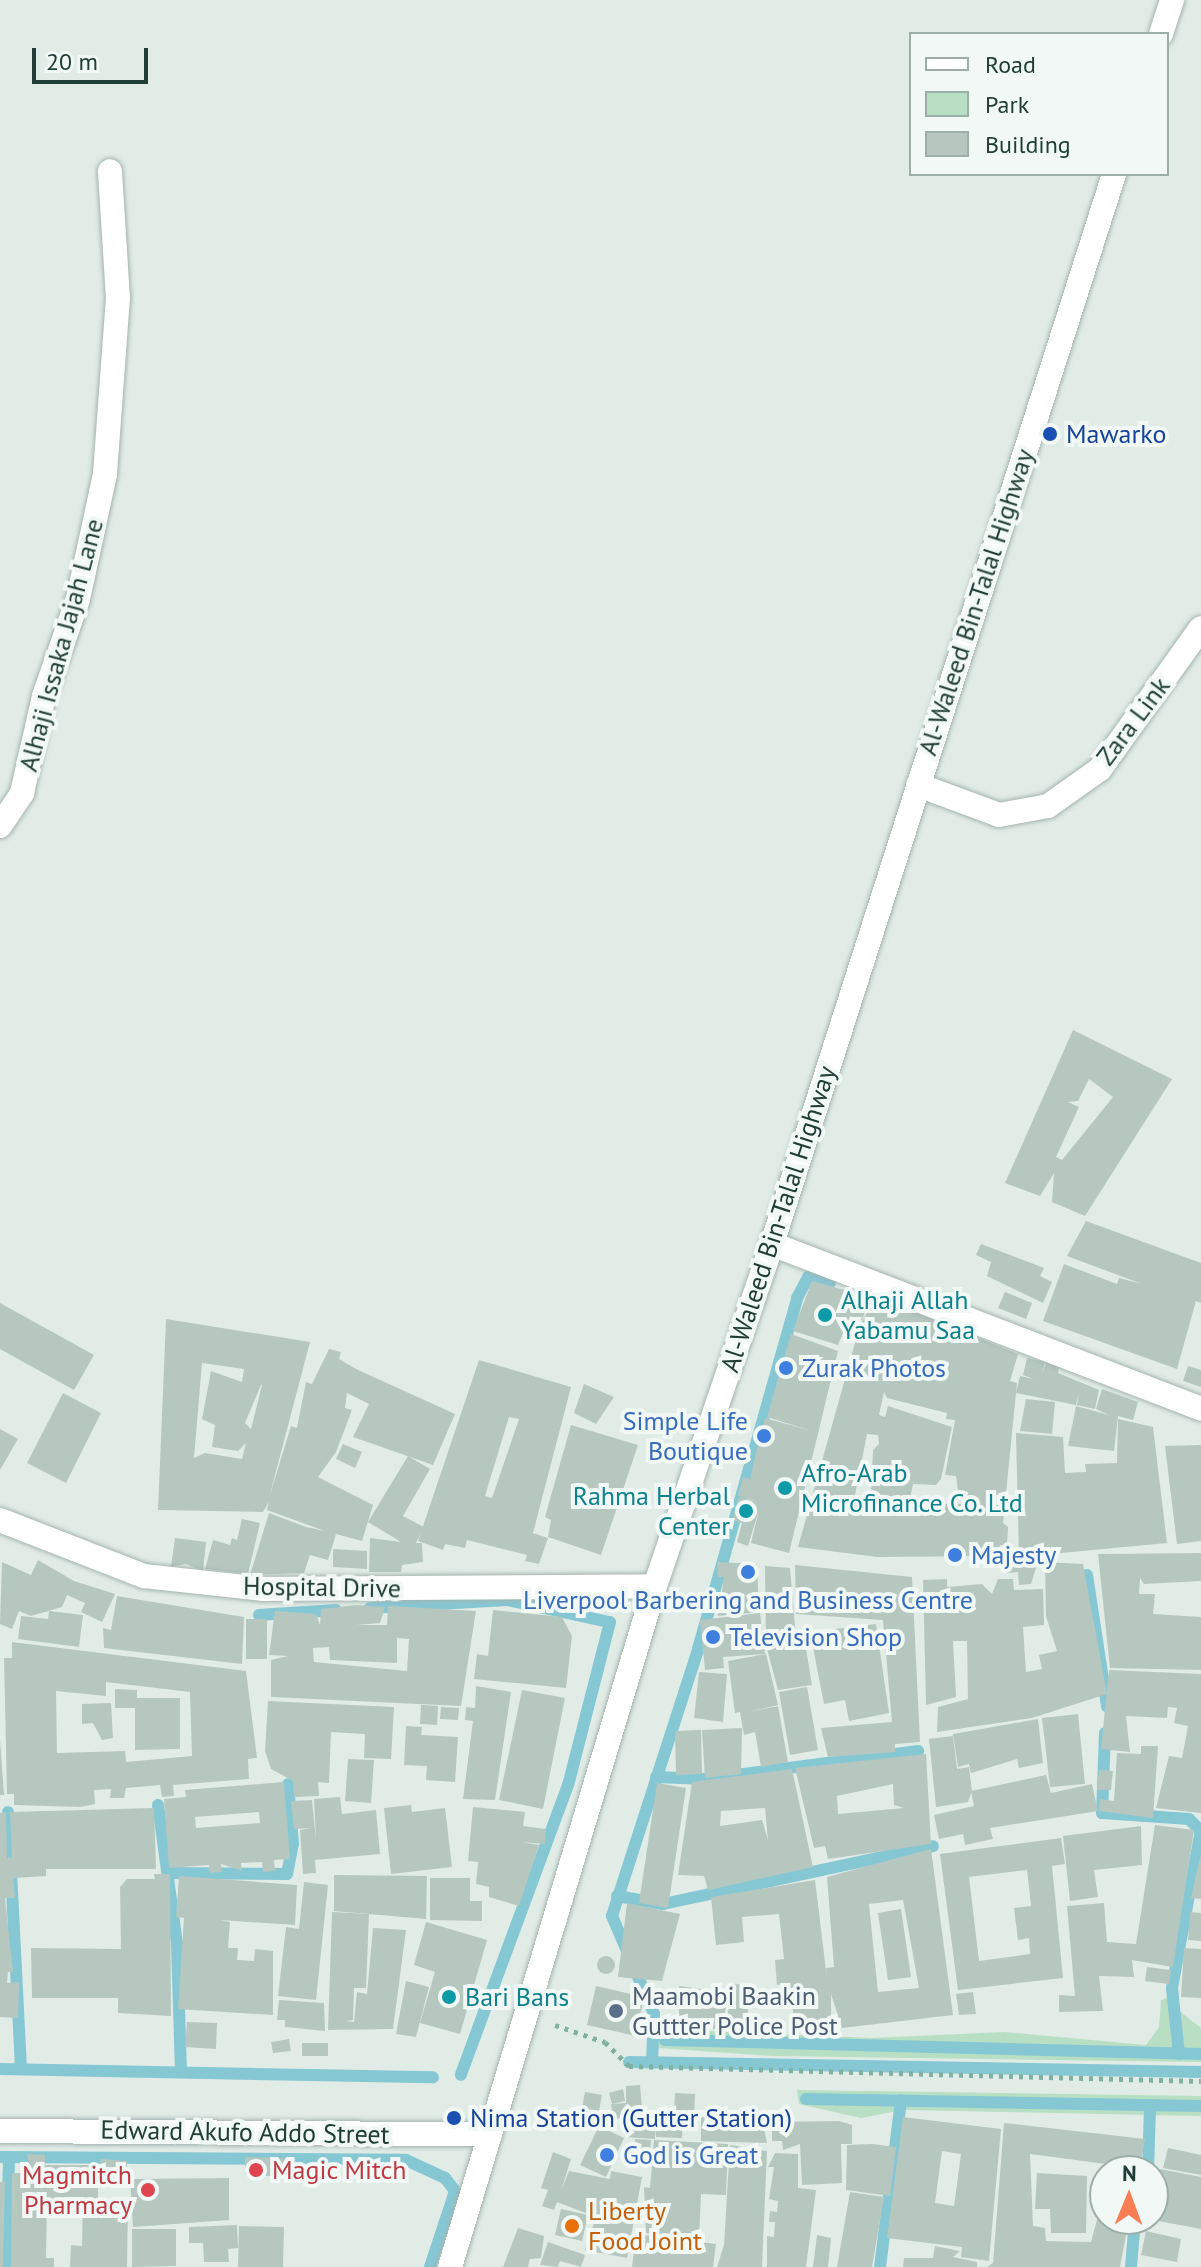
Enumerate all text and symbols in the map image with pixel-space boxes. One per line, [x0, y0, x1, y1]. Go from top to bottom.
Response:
scale bar [36, 32, 152, 82]
legend [909, 32, 1169, 176]
text: 20 m [46, 46, 98, 77]
text: Road [985, 49, 1036, 80]
text: Park [985, 89, 1029, 120]
text: Building [985, 129, 1071, 160]
place label: Mawarko [1066, 418, 1166, 450]
marker: Mawarko [1041, 425, 1059, 443]
street label: Al-Waleed Bin-Talal Highway [912, 445, 1040, 759]
street label: Alhaji Issaka Jajah Lane [12, 515, 110, 775]
street label: Zara Link [1090, 671, 1176, 771]
street label: Al-Waleed Bin-Talal Highway [714, 1062, 842, 1376]
place label: Alhaji Allah Yabamu Saa [841, 1284, 975, 1346]
marker: Alhaji Allah Yabamu Saa [816, 1306, 834, 1324]
place label: Zurak Photos [802, 1352, 947, 1384]
marker: Zurak Photos [777, 1359, 795, 1377]
place label: Simple Life Boutique [623, 1405, 748, 1466]
marker: Simple Life Boutique [755, 1427, 773, 1445]
place label: Afro-Arab Microfinance Co. Ltd [801, 1457, 1025, 1518]
marker: Afro-Arab Microfinance Co. Ltd [776, 1479, 794, 1497]
place label: Rahma Herbal Center [573, 1480, 730, 1542]
marker: Rahma Herbal Center [737, 1502, 755, 1520]
place label: Majesty [971, 1539, 1056, 1571]
marker: Majesty [946, 1546, 964, 1564]
marker: Liverpool Barbering and Business Centre [739, 1563, 757, 1581]
street label: Hospital Drive [243, 1570, 401, 1604]
place label: Liverpool Barbering and Business Centre [523, 1584, 973, 1616]
place label: Television Shop [729, 1621, 902, 1653]
marker: Television Shop [704, 1628, 722, 1646]
place label: Maamobi Baakin Guttter Police Post [632, 1980, 838, 2042]
place label: Bari Bans [465, 1981, 569, 2013]
marker: Bari Bans [440, 1988, 458, 2006]
marker: Maamobi Baakin Guttter Police Post [607, 2002, 625, 2020]
place label: Nima Station (Gutter Station) [470, 2102, 792, 2134]
marker: Nima Station (Gutter Station) [445, 2109, 463, 2127]
street label: Edward Akufo Addo Street [99, 2114, 391, 2150]
place label: God is Great [623, 2139, 758, 2171]
marker: God is Great [598, 2146, 616, 2164]
place label: Magic Mitch [272, 2154, 407, 2186]
north arrow [1089, 2155, 1169, 2235]
place label: Magmitch Pharmacy [22, 2159, 132, 2220]
text: N [1122, 2159, 1137, 2187]
marker: Magic Mitch [247, 2161, 265, 2179]
marker: Magmitch Pharmacy [139, 2181, 157, 2199]
place label: Liberty Food Joint [588, 2195, 702, 2256]
marker: Liberty Food Joint [563, 2217, 581, 2235]

